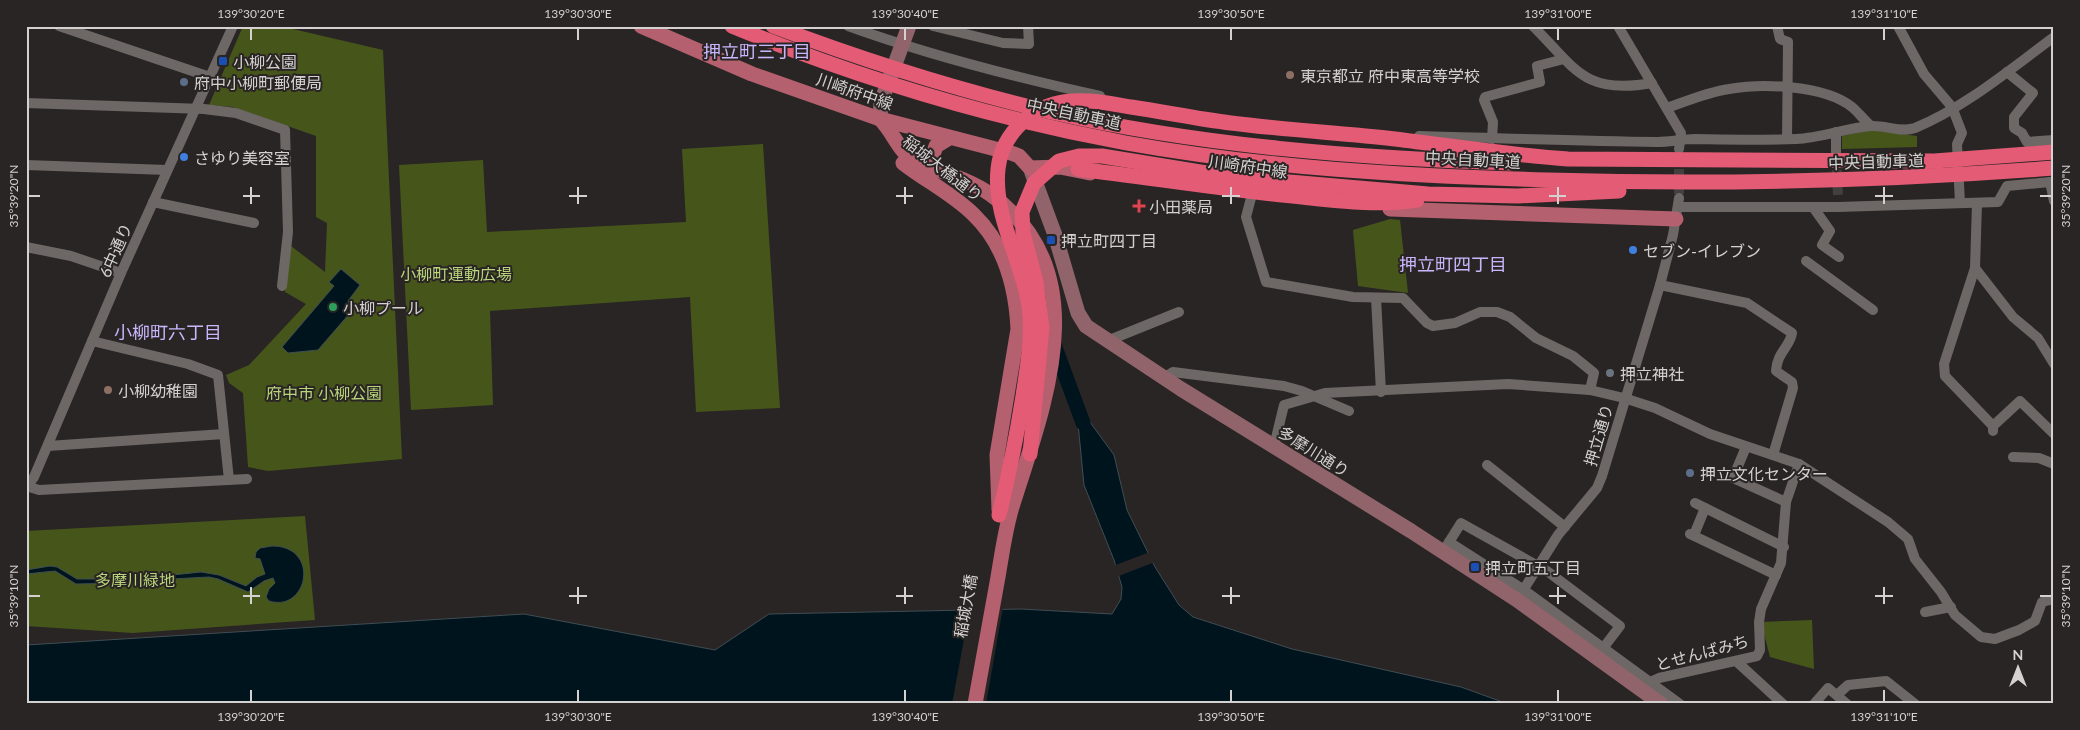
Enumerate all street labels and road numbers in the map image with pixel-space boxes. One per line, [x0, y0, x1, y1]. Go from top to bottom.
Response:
street label: 川崎府中線 [814, 69, 896, 113]
street label: 中央自動車道 [1025, 94, 1123, 132]
street label: 稲城大橋通り [899, 131, 987, 205]
street label: 中央自動車道 [1425, 147, 1521, 171]
street label: 中央自動車道 [1828, 150, 1924, 172]
street label: 川崎府中線 [1207, 151, 1289, 181]
street label: 6中通り [95, 220, 135, 280]
street label: 押立通り [1580, 402, 1616, 468]
street label: 多摩川通り [1275, 422, 1353, 480]
street label: 稲城大橋 [950, 573, 980, 639]
street label: とせんばみち [1653, 630, 1751, 674]

